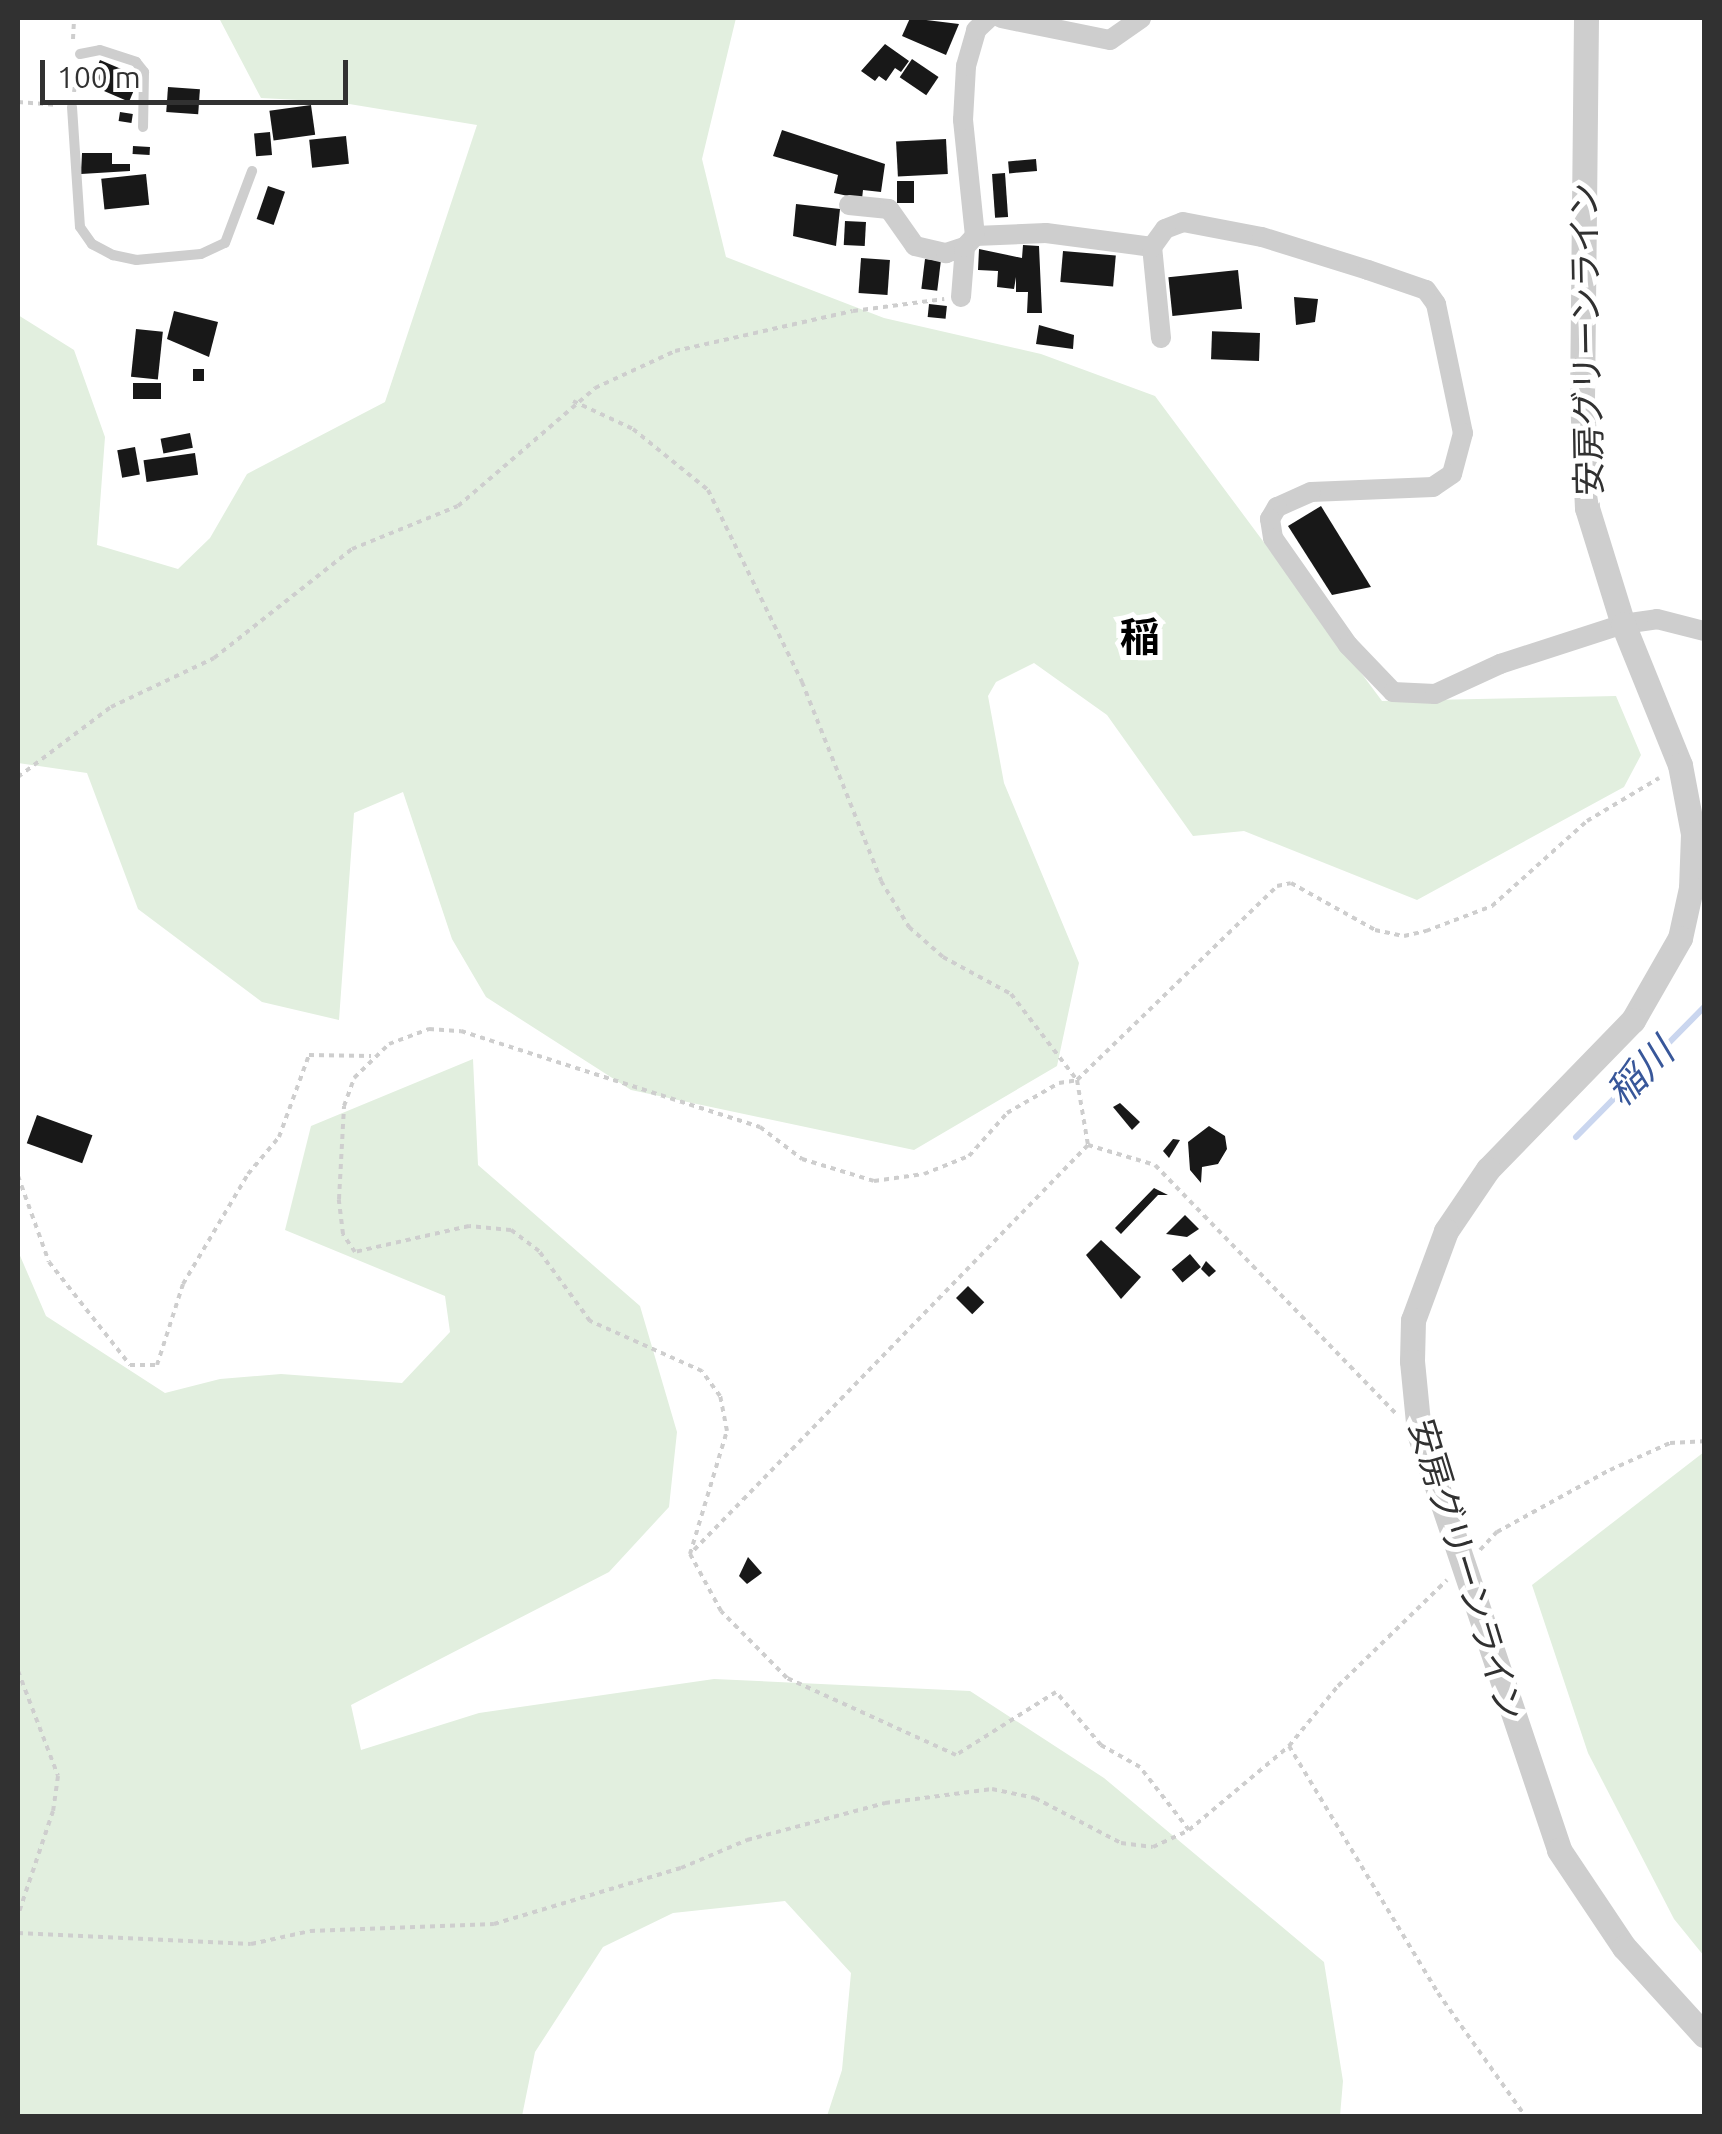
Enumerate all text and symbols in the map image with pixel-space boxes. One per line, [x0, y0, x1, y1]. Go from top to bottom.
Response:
scale bar [45, 40, 352, 102]
text: 100 m [57, 60, 141, 94]
street label: 安房グリーンライン [1562, 181, 1610, 497]
district label: 稲 [1120, 613, 1160, 661]
water label: 稲川 [1597, 1029, 1683, 1115]
street label: 安房グリーンライン [1401, 1413, 1533, 1727]

